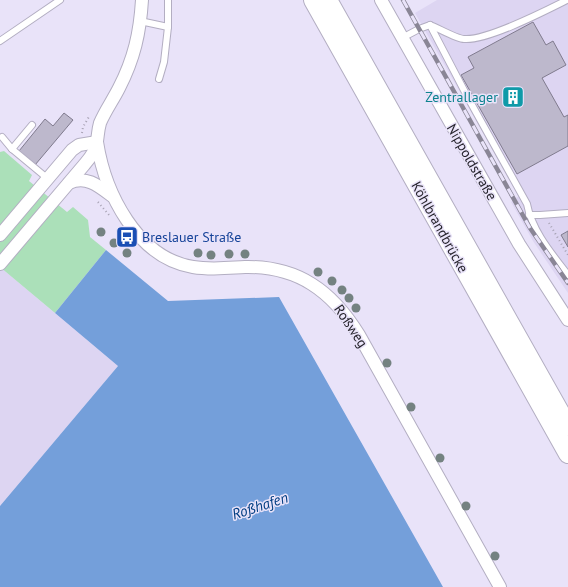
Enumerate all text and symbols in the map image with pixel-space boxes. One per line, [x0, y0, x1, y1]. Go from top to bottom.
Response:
building icon: Zentrallager [500, 84, 526, 110]
place label: Zentrallager [425, 88, 498, 106]
street label: Nippoldstraße [443, 121, 501, 203]
street label: Köhlbrandbrücke [408, 178, 472, 276]
bus stop icon: Breslauer Straße [114, 224, 140, 250]
place label: Breslauer Straße [142, 228, 241, 246]
street label: Roßweg [330, 301, 372, 351]
water label: Roßhafen [229, 487, 290, 524]

